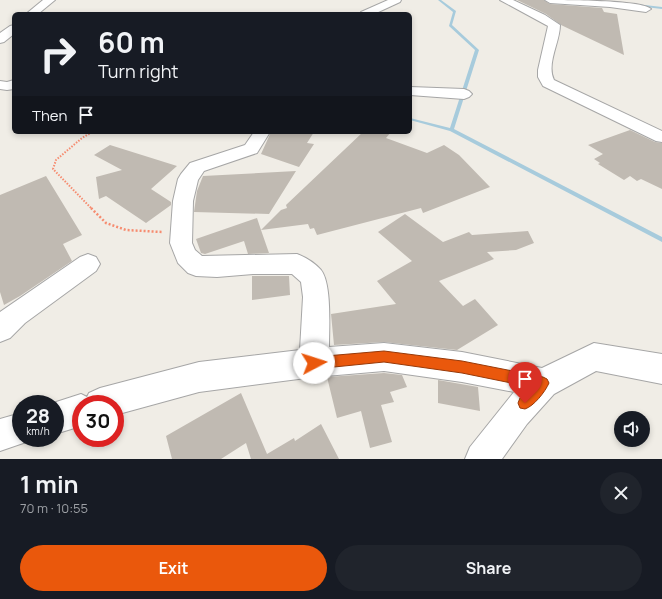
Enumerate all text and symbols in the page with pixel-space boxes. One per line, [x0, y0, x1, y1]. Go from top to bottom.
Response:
text: 60 m [98, 23, 165, 61]
icon: right [32, 28, 84, 80]
text: Turn right [98, 59, 179, 83]
icon: arrive [75, 104, 97, 126]
text: Then [32, 105, 67, 126]
position arrow [293, 342, 335, 384]
pin [508, 362, 542, 403]
icon: arrive [514, 368, 536, 390]
speed limit sign: 30 [72, 395, 124, 447]
text: 28 [26, 402, 50, 429]
map controls [614, 411, 650, 447]
button: sound [614, 411, 650, 447]
text: km/h [26, 424, 50, 438]
text: 1 min [20, 467, 79, 500]
button: close [600, 472, 642, 514]
text: 70 m · 10:55 [20, 499, 88, 517]
button: Exit [20, 545, 327, 591]
button: Share [335, 545, 642, 591]

